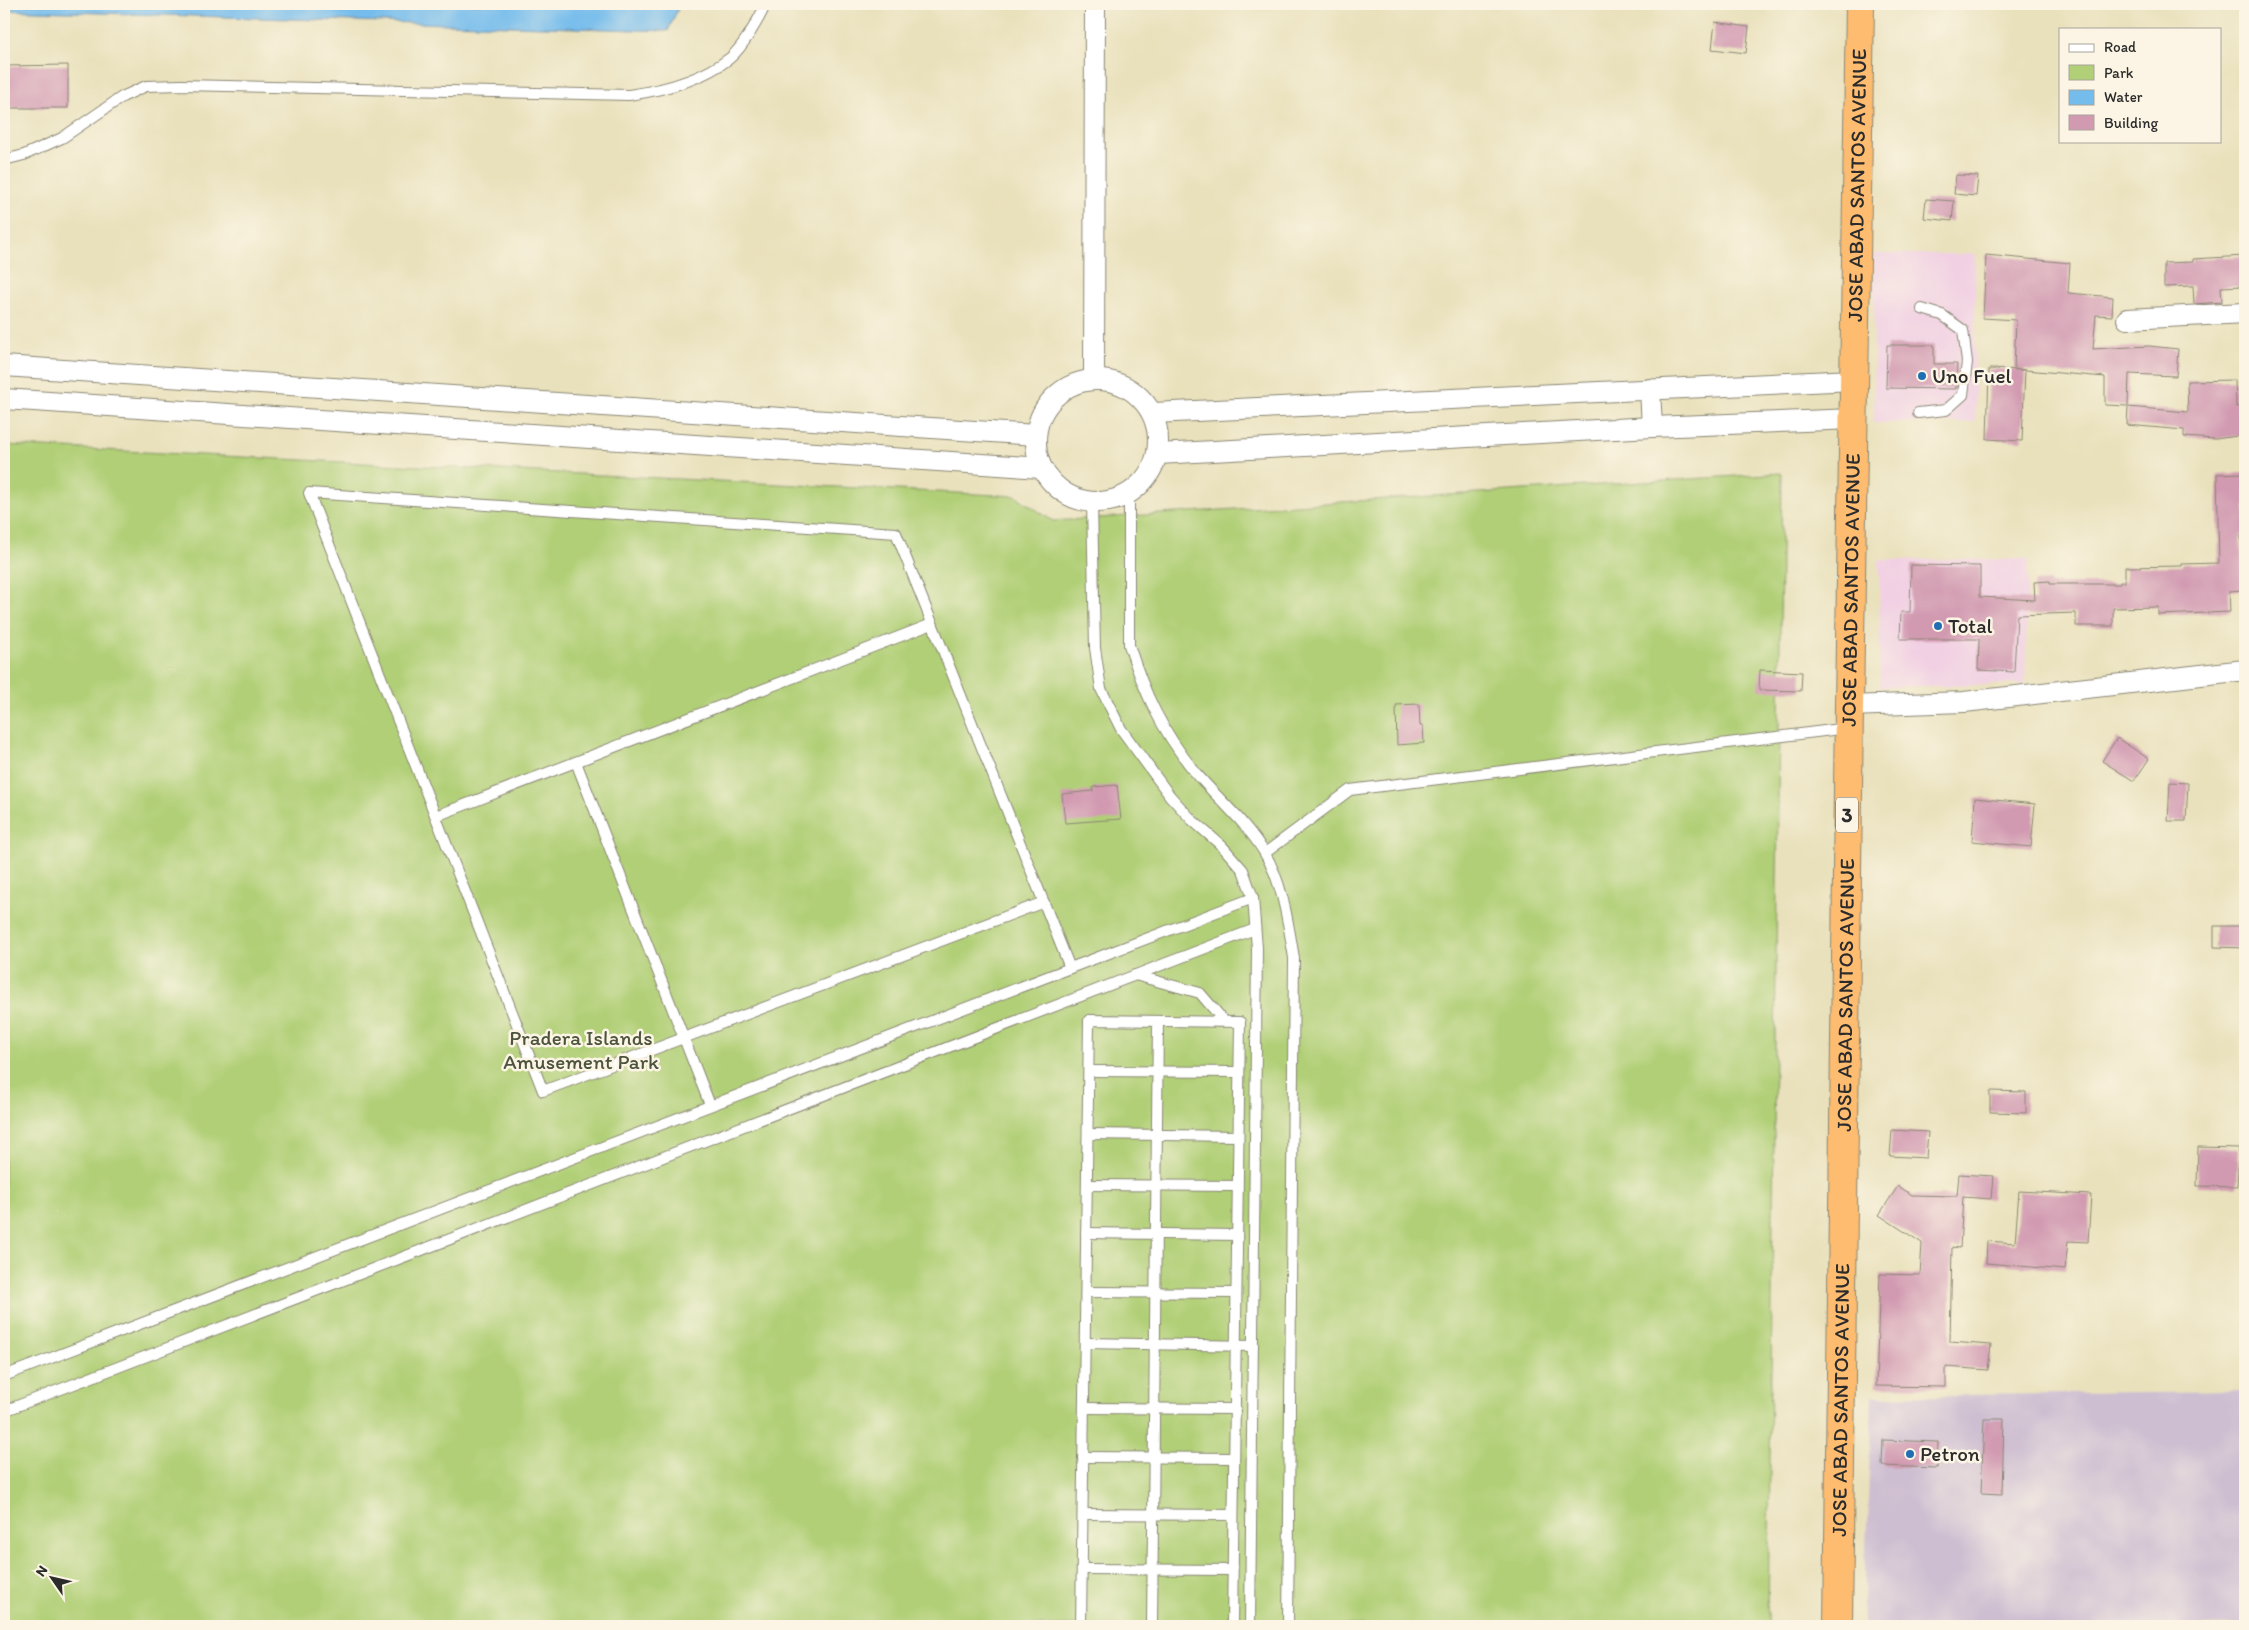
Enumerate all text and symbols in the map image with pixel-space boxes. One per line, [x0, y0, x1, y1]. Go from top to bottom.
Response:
legend [2059, 28, 2222, 142]
text: Road [2104, 38, 2137, 56]
street label: JOSE ABAD SANTOS AVENUE [1842, 48, 1871, 322]
text: Park [2104, 64, 2134, 82]
text: Water [2104, 88, 2143, 106]
text: Building [2104, 114, 2158, 132]
place label: Uno Fuel [1932, 363, 2012, 388]
marker: Uno Fuel [1916, 370, 1928, 382]
street label: JOSE ABAD SANTOS AVENUE [1836, 453, 1865, 727]
place label: Total [1948, 613, 1993, 638]
marker: Total [1932, 620, 1944, 632]
road number: 3 [1836, 798, 1858, 832]
street label: JOSE ABAD SANTOS AVENUE [1831, 858, 1859, 1132]
park label: Pradera Islands Amusement Park [503, 1025, 659, 1074]
street label: JOSE ABAD SANTOS AVENUE [1826, 1263, 1854, 1537]
place label: Petron [1920, 1441, 1980, 1466]
marker: Petron [1904, 1448, 1916, 1460]
north arrow [28, 1552, 78, 1602]
text: N [32, 1562, 51, 1580]

